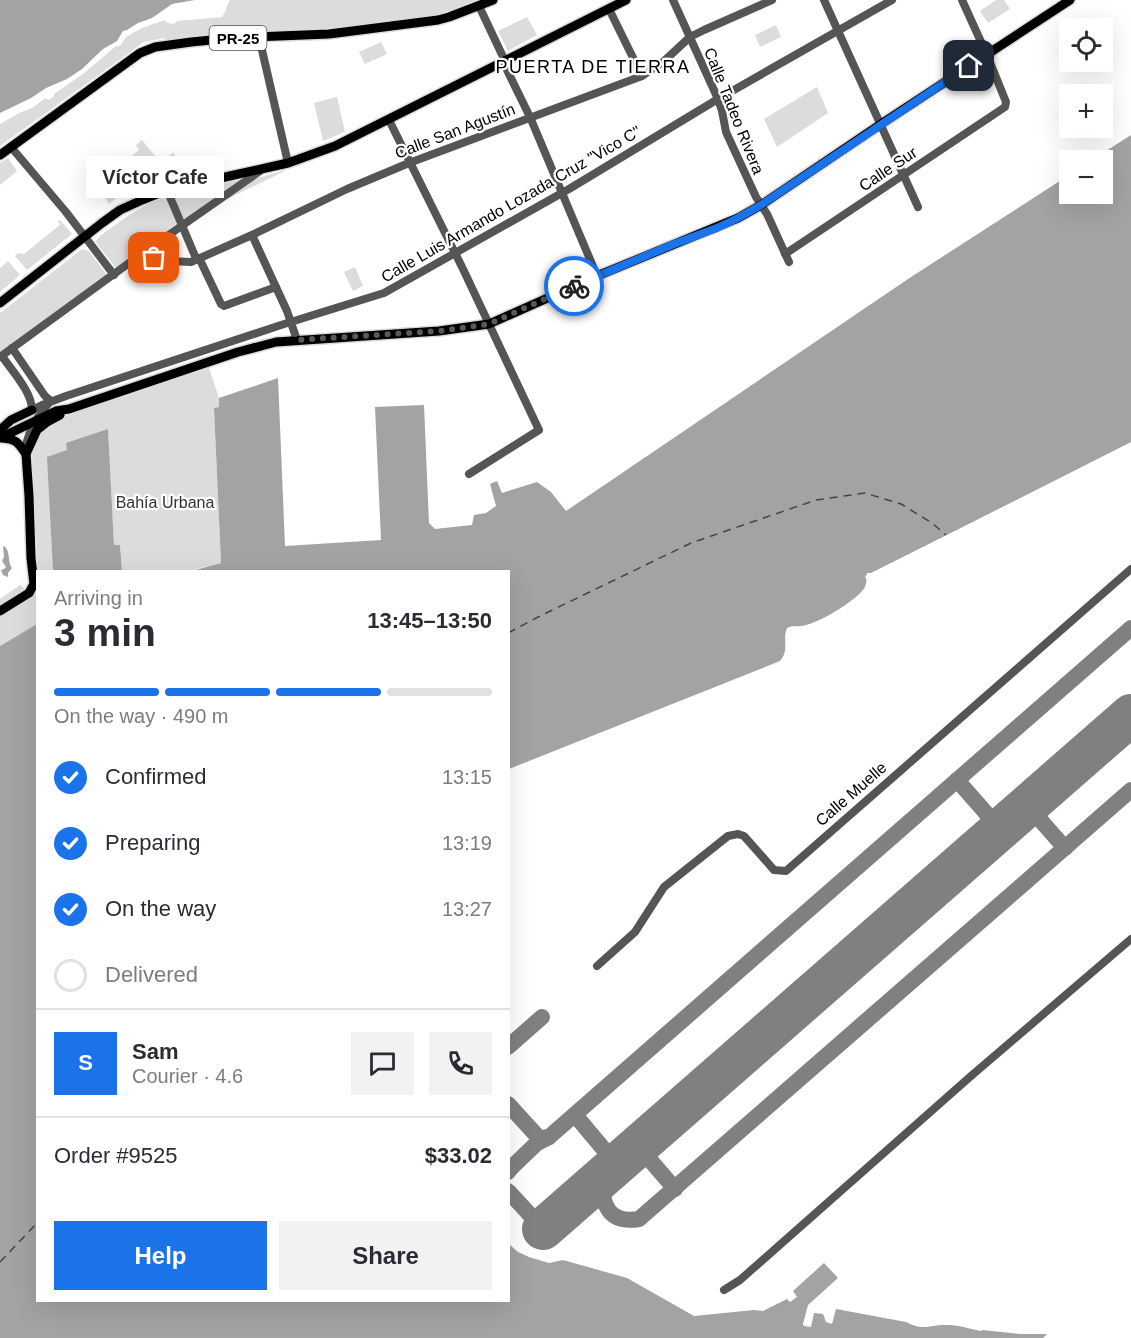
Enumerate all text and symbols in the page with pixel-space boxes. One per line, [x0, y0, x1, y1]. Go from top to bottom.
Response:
map controls [1059, 18, 1113, 204]
button: locate [1059, 18, 1113, 72]
road number: PR-25 [210, 26, 266, 50]
pin [943, 40, 994, 91]
street label: Calle Tadeo Rivera [701, 45, 767, 177]
icon: home [952, 49, 985, 82]
district label: PUERTA DE TIERRA [495, 57, 691, 77]
button: + [1059, 84, 1113, 138]
street label: Calle San Agustín [393, 100, 517, 162]
street label: Calle Luis Armando Lozada Cruz "Vico C" [378, 123, 644, 285]
street label: Calle Sur [856, 143, 921, 194]
button: − [1059, 150, 1113, 204]
callout: Víctor Cafe [85, 156, 223, 198]
text: Víctor Cafe [102, 166, 208, 188]
pin [128, 232, 179, 283]
icon: bag [137, 241, 170, 274]
courier [544, 256, 604, 316]
icon: bike [558, 270, 591, 303]
park label: Bahía Urbana [116, 494, 214, 511]
text: Arriving in [54, 587, 143, 609]
text: 13:45–13:50 [367, 608, 492, 633]
text: 3 min [54, 611, 156, 654]
text: On the way · 490 m [54, 705, 229, 727]
street label: Calle Muelle [812, 759, 890, 829]
icon: check [54, 761, 87, 794]
text: Confirmed [105, 764, 206, 789]
text: 13:15 [442, 766, 492, 788]
icon: check [54, 827, 87, 860]
text: Preparing [105, 830, 200, 855]
text: 13:19 [442, 832, 492, 854]
icon: check [54, 893, 87, 926]
text: On the way [105, 896, 216, 921]
text: 13:27 [442, 898, 492, 920]
text: Delivered [105, 962, 198, 987]
button: chat [351, 1032, 414, 1095]
button: phone [429, 1032, 492, 1095]
text: Sam [132, 1039, 178, 1064]
text: S [78, 1050, 93, 1075]
text: Courier · 4.6 [132, 1065, 243, 1087]
text: Order #9525 [54, 1143, 178, 1168]
text: $33.02 [425, 1143, 492, 1168]
button: Help [54, 1221, 267, 1290]
button: Share [279, 1221, 492, 1290]

